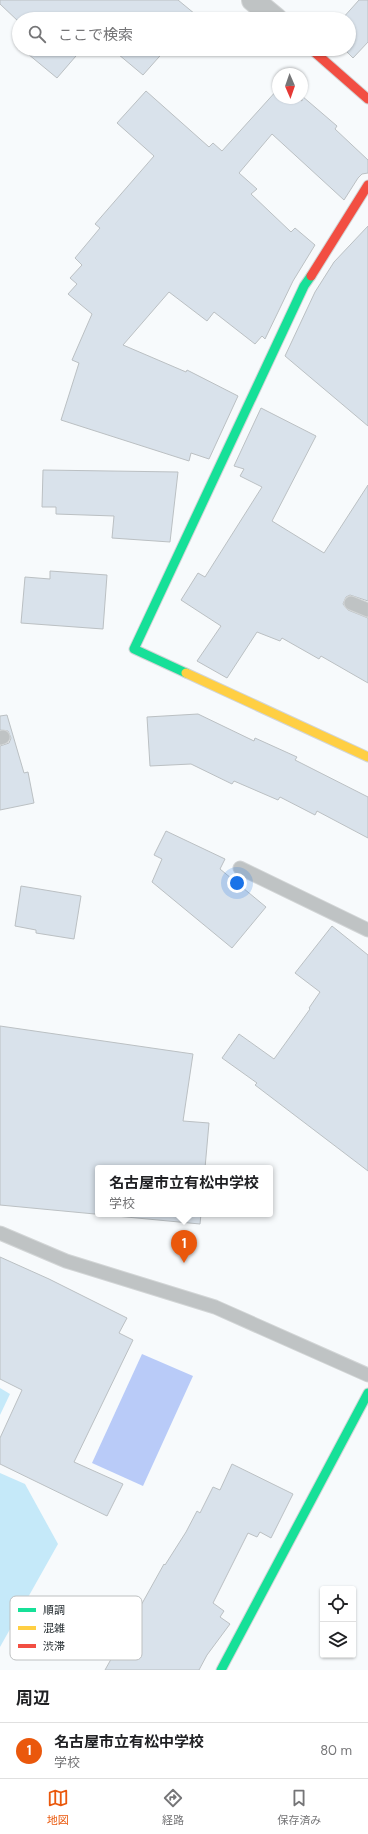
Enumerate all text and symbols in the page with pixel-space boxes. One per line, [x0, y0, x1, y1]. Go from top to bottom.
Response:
search box [12, 12, 356, 56]
icon: search [26, 23, 48, 45]
text: ここで検索 [58, 25, 133, 45]
north arrow [272, 68, 308, 104]
your location [227, 873, 247, 893]
popup [95, 1165, 273, 1217]
text: 名古屋市立有松中学校 [109, 1173, 259, 1193]
text: 学校 [109, 1195, 135, 1212]
pin: 1 [171, 1230, 197, 1263]
map controls [320, 1586, 356, 1658]
button: locate [320, 1586, 356, 1622]
legend [10, 1596, 142, 1660]
text: 順調 [43, 1603, 65, 1617]
text: 混雑 [43, 1621, 65, 1635]
button: layers [320, 1622, 356, 1658]
text: 渋滞 [43, 1639, 65, 1653]
text: 周辺 [16, 1687, 50, 1709]
text: 名古屋市立有松中学校 [54, 1732, 204, 1752]
text: 1 [27, 1742, 31, 1759]
text: 80 m [320, 1742, 352, 1759]
text: 学校 [54, 1754, 80, 1771]
tab: 地図 [47, 1787, 69, 1827]
tab: 経路 [162, 1787, 184, 1827]
tab: 保存済み [277, 1787, 321, 1827]

